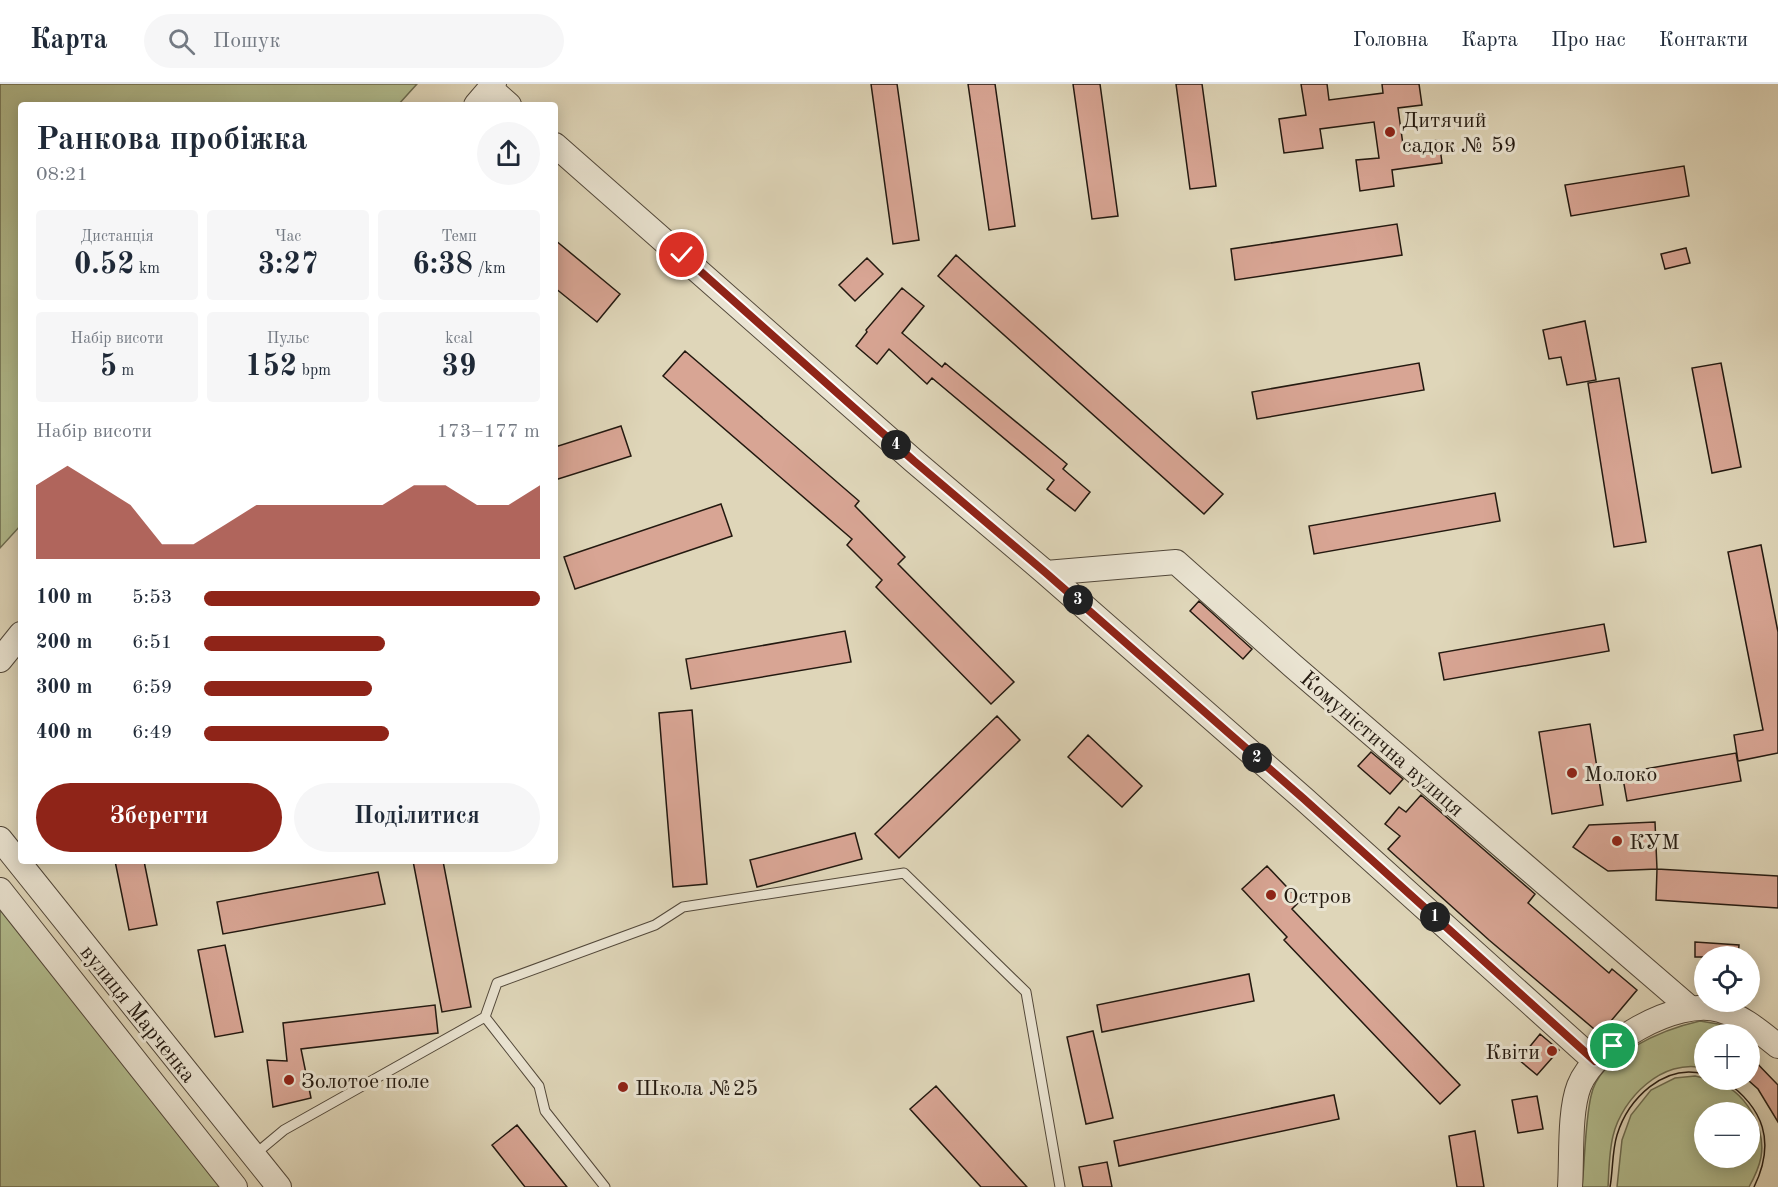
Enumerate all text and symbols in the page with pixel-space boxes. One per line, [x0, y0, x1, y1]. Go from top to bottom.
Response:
search box [144, 14, 564, 68]
icon: search [165, 25, 198, 58]
text: Карта [30, 27, 108, 55]
text: Пошук [213, 30, 281, 52]
text: Головна [1353, 30, 1428, 51]
text: Карта [1461, 30, 1518, 51]
text: Про нас [1551, 30, 1626, 51]
text: Контакти [1659, 30, 1748, 51]
place label: Дитячий садок № 59 [1402, 110, 1517, 157]
button: share [477, 122, 540, 185]
text: Ранкова пробіжка [36, 124, 308, 157]
marker: Дитячий садок № 59 [1383, 125, 1397, 139]
text: 08:21 [36, 165, 88, 185]
text: Дистанція [80, 229, 154, 245]
text: Час [275, 229, 301, 245]
text: Темп [441, 229, 477, 245]
pin [656, 229, 707, 280]
icon: check [665, 238, 698, 271]
text: 0.52 [74, 250, 135, 280]
text: 3:27 [258, 250, 318, 280]
text: 6:38 [412, 250, 473, 280]
text: km [135, 261, 160, 277]
text: /km [473, 261, 506, 277]
text: Набір висоти [71, 331, 163, 347]
text: Пульс [267, 331, 309, 347]
text: kcal [445, 331, 473, 347]
text: 5 [100, 352, 117, 382]
text: 152 [245, 352, 297, 382]
text: 39 [442, 352, 476, 382]
text: m [117, 363, 134, 379]
text: bpm [297, 363, 331, 379]
text: Набір висоти [36, 422, 152, 442]
text: 173–177 m [437, 422, 540, 442]
pin: 4 [881, 430, 911, 460]
text: 4 [891, 437, 901, 453]
pin: 3 [1063, 585, 1093, 615]
text: 100 m [36, 588, 92, 608]
text: 5:53 [132, 588, 172, 608]
text: 3 [1073, 592, 1083, 608]
text: 200 m [36, 633, 92, 653]
text: 6:51 [132, 633, 172, 653]
street label: Комуністична вулиця [1296, 668, 1468, 821]
text: 300 m [36, 678, 92, 698]
text: 6:59 [132, 678, 172, 698]
text: 400 m [36, 723, 92, 743]
text: 6:49 [132, 723, 172, 743]
pin: 2 [1242, 743, 1272, 773]
text: 2 [1252, 750, 1262, 766]
place label: Молоко [1584, 764, 1657, 786]
marker: Молоко [1565, 766, 1579, 780]
button: Зберегти [36, 783, 282, 852]
button: Поділитися [294, 783, 540, 852]
place label: КУМ [1629, 832, 1680, 854]
marker: КУМ [1610, 834, 1624, 848]
place label: Остров [1283, 886, 1351, 908]
marker: Остров [1264, 888, 1278, 902]
pin: 1 [1420, 902, 1450, 932]
text: 1 [1430, 909, 1440, 925]
street label: вулиця Марченка [76, 942, 199, 1087]
map controls [1694, 946, 1760, 1168]
button: locate [1694, 946, 1760, 1012]
pin [1587, 1020, 1638, 1071]
button: + [1694, 1024, 1760, 1090]
icon: arrive [1596, 1029, 1629, 1062]
place label: Квіти [1485, 1042, 1540, 1064]
marker: Квіти [1545, 1044, 1559, 1058]
place label: Золотое поле [301, 1071, 429, 1093]
marker: Золотое поле [282, 1073, 296, 1087]
place label: Школа №25 [635, 1078, 758, 1100]
marker: Школа №25 [616, 1080, 630, 1094]
button: − [1694, 1102, 1760, 1168]

